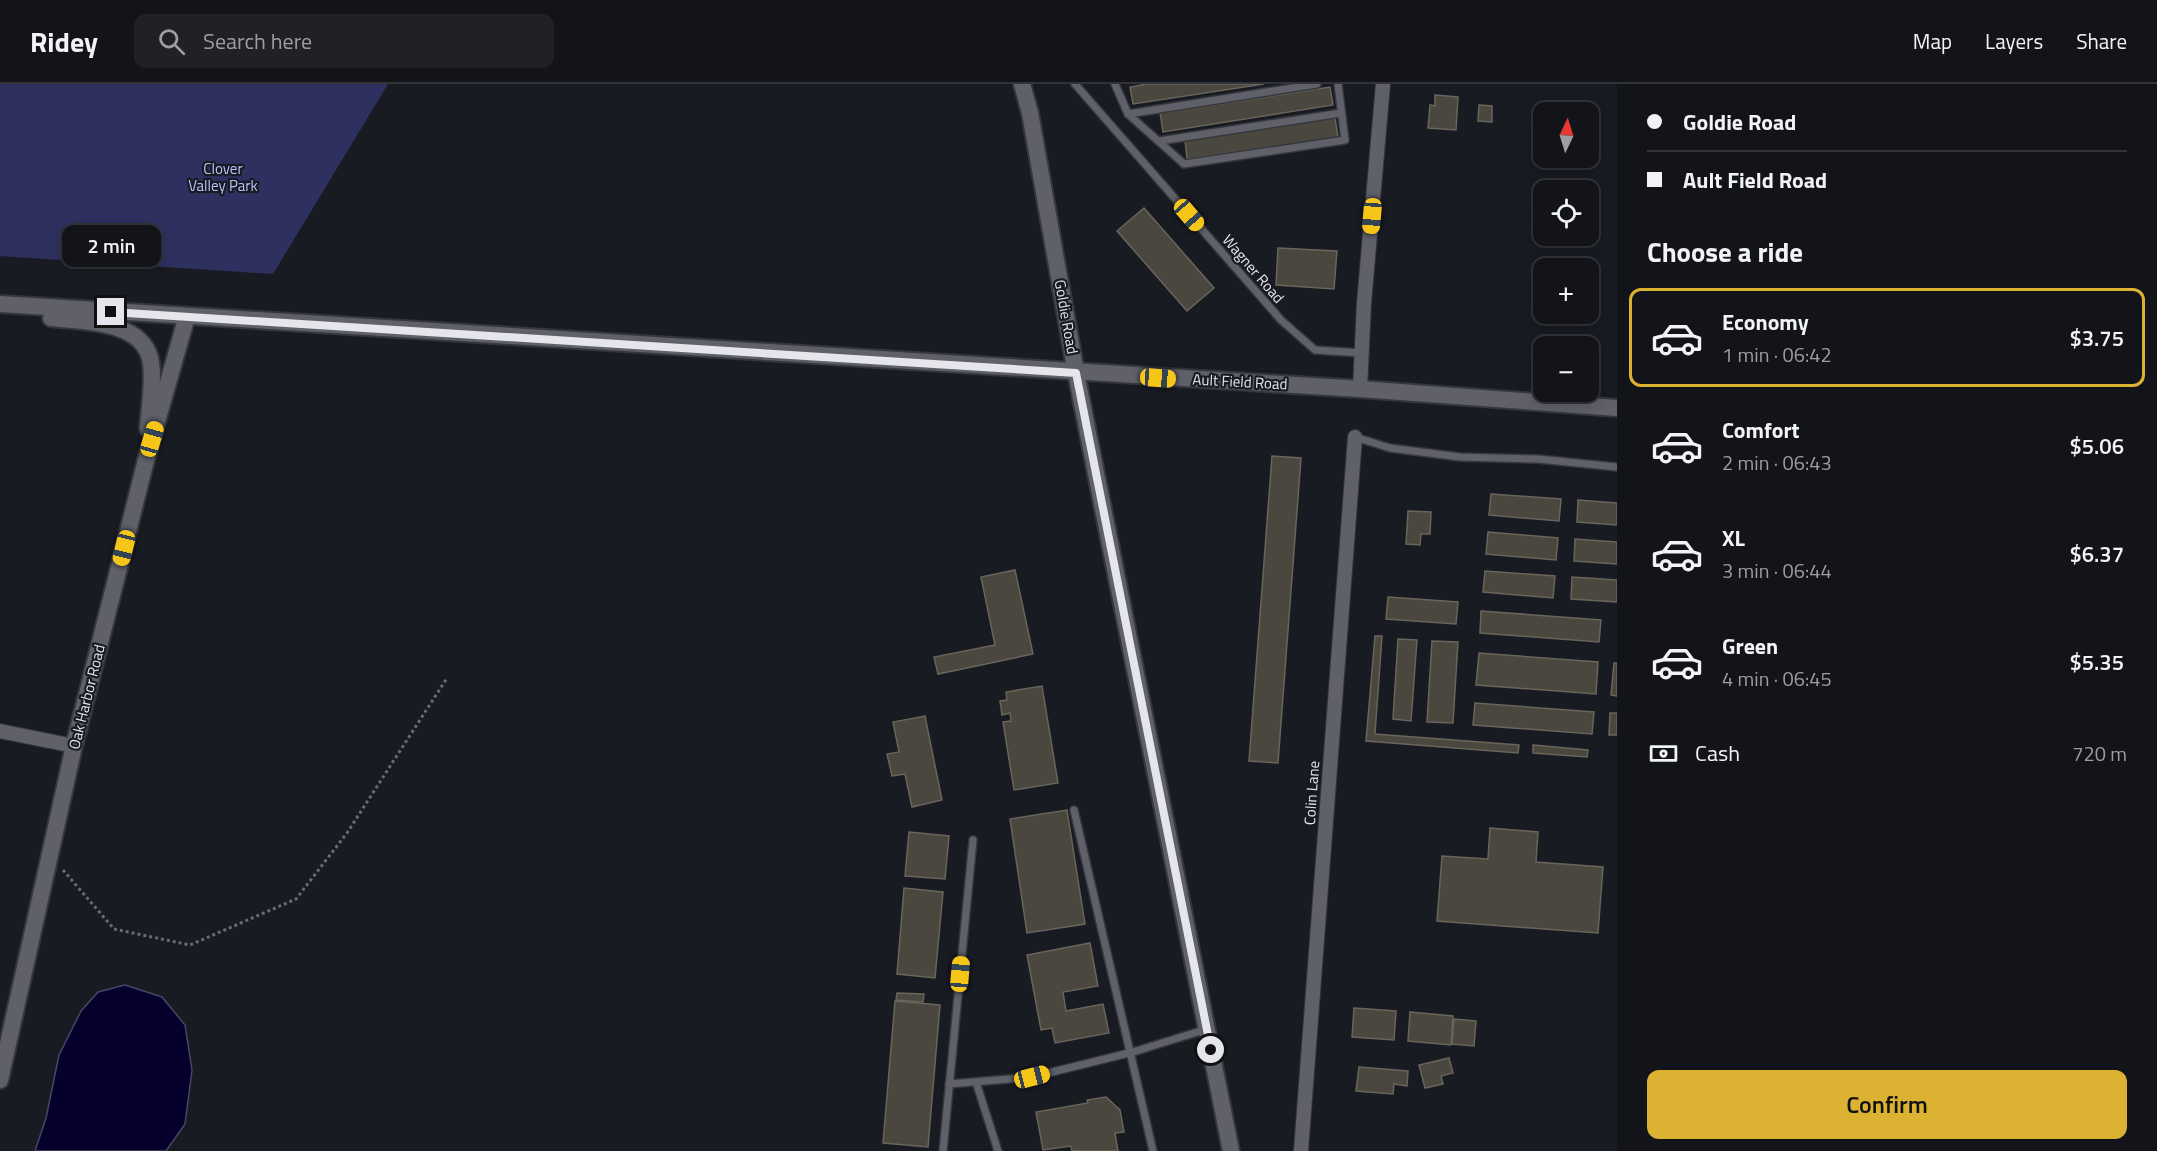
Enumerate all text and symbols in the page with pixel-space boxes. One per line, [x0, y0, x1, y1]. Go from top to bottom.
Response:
search box [134, 14, 554, 68]
text: Ridey [30, 20, 98, 63]
text: Search here [203, 24, 312, 58]
icon: search [155, 25, 188, 58]
text: Map [1913, 25, 1952, 57]
text: Layers [1985, 25, 2043, 57]
text: Share [2076, 25, 2127, 57]
north arrow [1533, 102, 1599, 168]
map controls [1533, 102, 1599, 402]
text: Goldie Road [1683, 105, 1796, 139]
park label: Clover Valley Park [188, 157, 258, 197]
text: Ault Field Road [1683, 163, 1827, 197]
button: locate [1533, 180, 1599, 246]
car [1170, 196, 1208, 234]
car [1361, 197, 1383, 235]
callout: 2 min [62, 225, 160, 267]
street label: Wagner Road [1217, 229, 1290, 308]
text: 2 min [87, 230, 136, 261]
text: Choose a ride [1647, 231, 1803, 272]
button: + [1533, 258, 1599, 324]
street label: Goldie Road [1049, 278, 1084, 356]
route end [97, 298, 124, 325]
text: Economy [1722, 305, 1809, 339]
icon: car [1650, 311, 1704, 365]
text: $3.75 [2069, 321, 2124, 355]
button: − [1533, 336, 1599, 402]
text: 1 min · 06:42 [1722, 339, 1832, 370]
car [1139, 368, 1177, 388]
street label: Ault Field Road [1192, 368, 1288, 395]
text: Comfort [1722, 413, 1800, 447]
car [138, 419, 166, 459]
icon: car [1650, 419, 1704, 473]
text: $5.06 [2069, 429, 2124, 463]
text: 2 min · 06:43 [1722, 447, 1832, 478]
text: XL [1722, 521, 1745, 555]
icon: car [1650, 527, 1704, 581]
car [111, 528, 137, 568]
text: $6.37 [2069, 537, 2124, 571]
text: 3 min · 06:44 [1722, 555, 1832, 586]
text: Green [1722, 629, 1778, 663]
icon: car [1650, 635, 1704, 689]
street label: Oak Harbor Road [62, 642, 111, 752]
text: $5.35 [2069, 645, 2124, 679]
text: 4 min · 06:45 [1722, 663, 1832, 694]
text: Cash [1695, 736, 1740, 770]
icon: cash [1647, 737, 1680, 770]
text: 720 m [2072, 738, 2127, 769]
street label: Colin Lane [1298, 760, 1325, 826]
car [949, 955, 971, 993]
route start [1197, 1036, 1224, 1063]
car [1012, 1064, 1052, 1090]
button: Confirm [1647, 1070, 2127, 1139]

